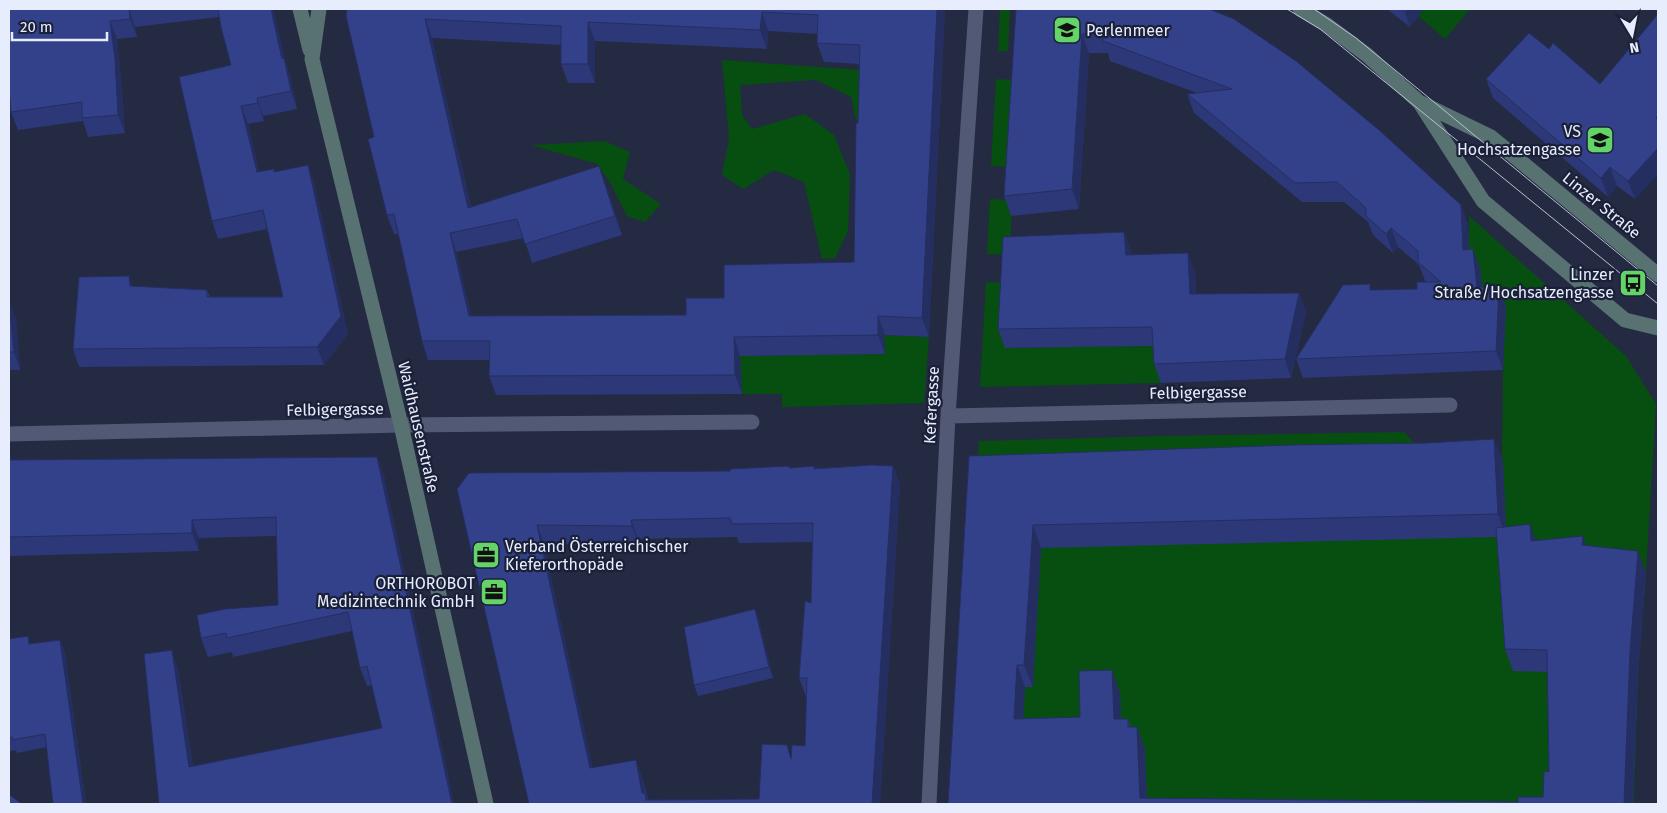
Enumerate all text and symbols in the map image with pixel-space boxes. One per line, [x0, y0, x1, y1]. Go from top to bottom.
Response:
scale bar [12, 10, 108, 42]
north arrow [1607, 10, 1657, 60]
school or university icon: Perlenmeer [1052, 15, 1082, 45]
text: 20 m [20, 18, 53, 36]
place label: Perlenmeer [1086, 21, 1171, 40]
text: N [1628, 38, 1640, 56]
place label: VS Hochsatzengasse [1457, 122, 1581, 159]
school or university icon: VS Hochsatzengasse [1585, 125, 1615, 155]
street label: Linzer Straße [1559, 168, 1645, 243]
place label: Linzer Straße/Hochsatzengasse [1435, 265, 1615, 302]
bus stop icon: Linzer Straße/Hochsatzengasse [1618, 268, 1648, 298]
street label: Waidhausenstraße [394, 360, 443, 495]
street label: Kefergasse [920, 366, 943, 444]
street label: Felbigergasse [1149, 382, 1247, 403]
street label: Felbigergasse [286, 399, 384, 420]
place label: Verband Österreichischer Kieferorthopäde [505, 537, 689, 574]
office icon: Verband Österreichischer Kieferorthopäde [471, 540, 501, 570]
place label: ORTHOROBOT Medizintechnik GmbH [317, 574, 476, 611]
office icon: ORTHOROBOT Medizintechnik GmbH [479, 577, 509, 607]

